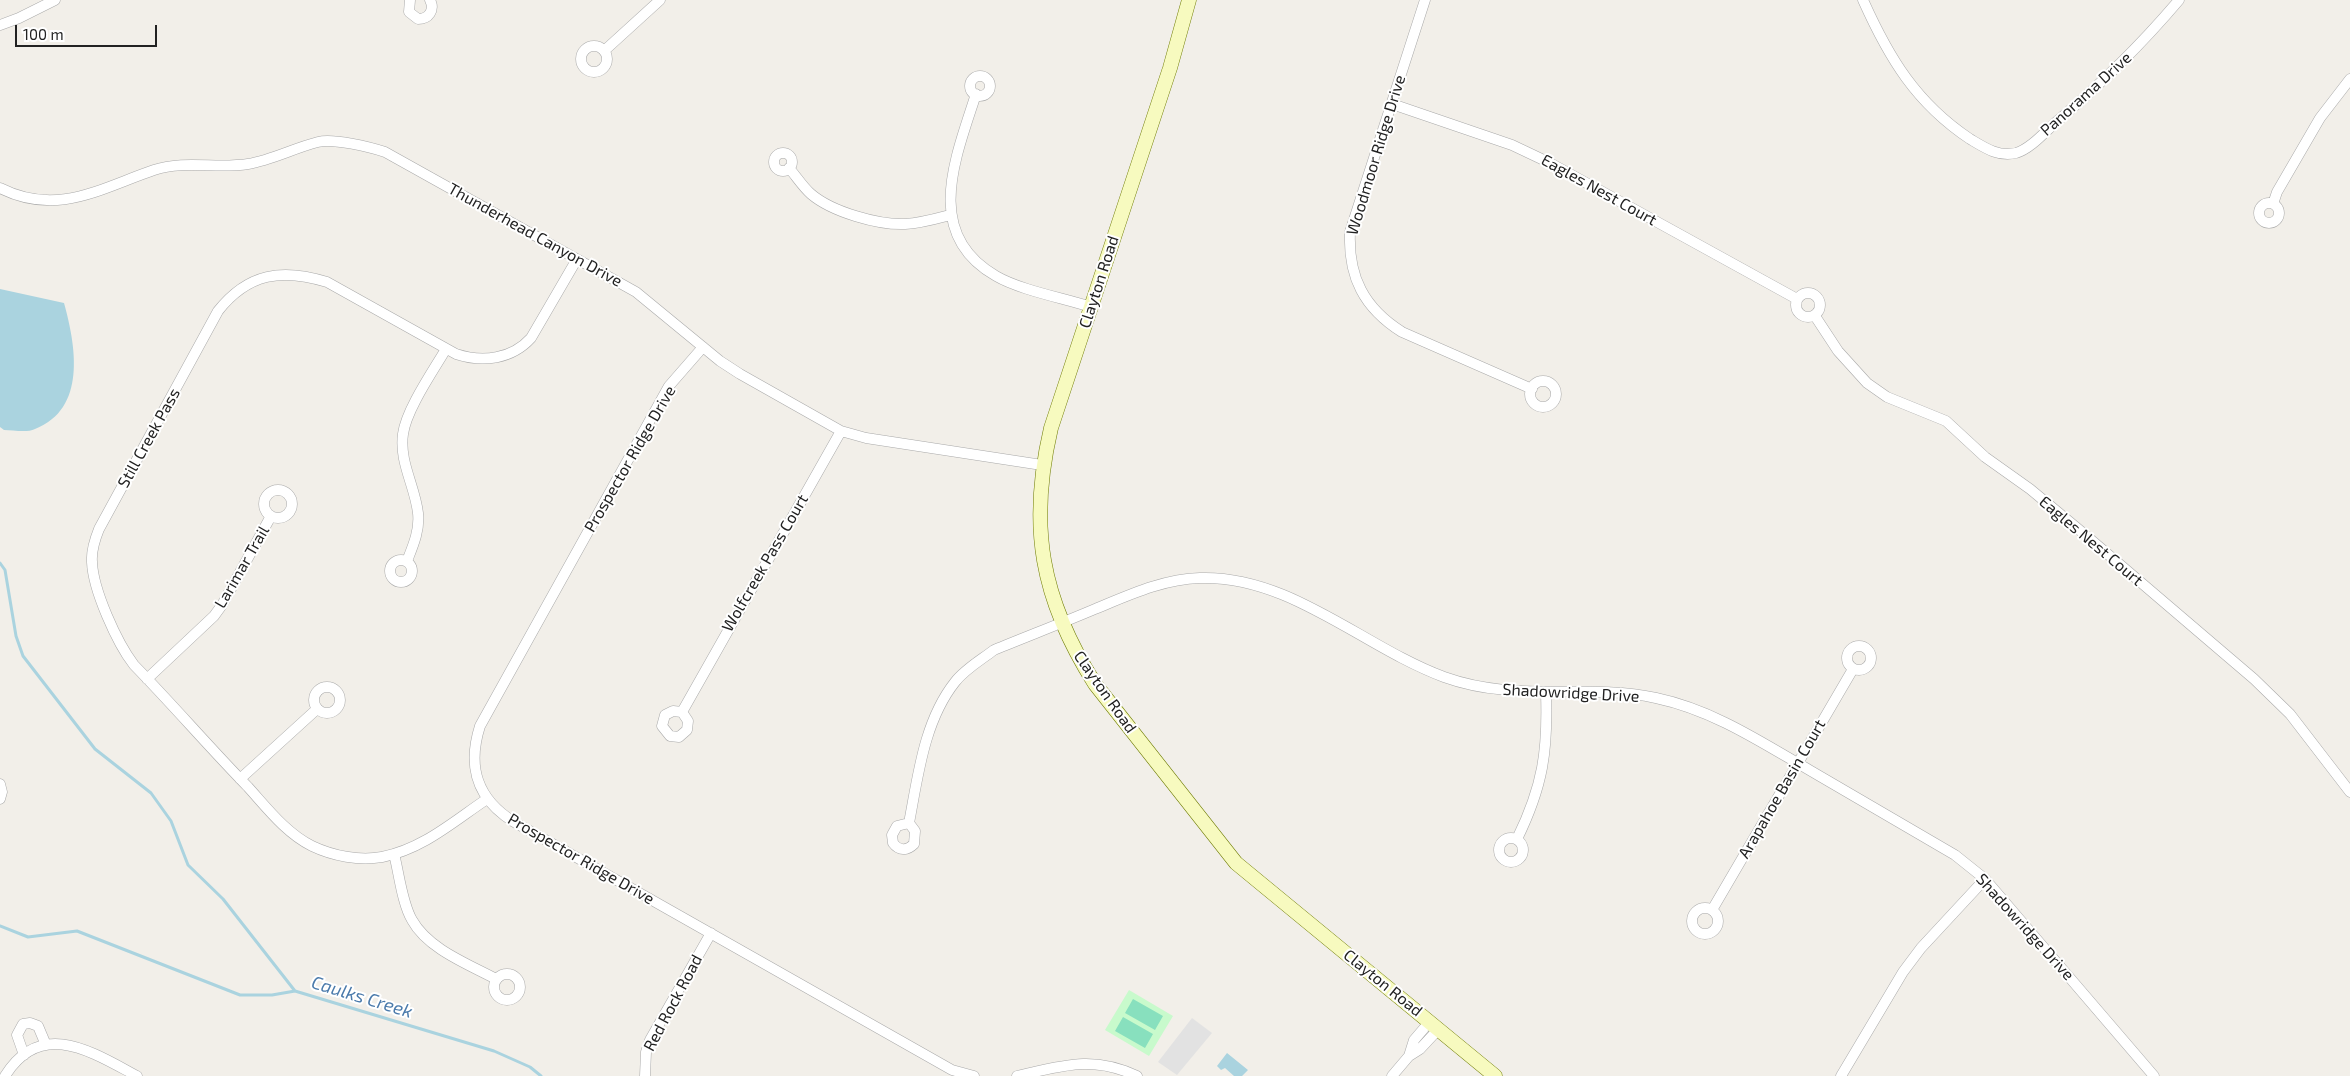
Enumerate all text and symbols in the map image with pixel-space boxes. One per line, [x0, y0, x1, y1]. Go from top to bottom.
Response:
scale bar [18, 15, 160, 47]
text: 100 m [23, 25, 64, 43]
street label: Panorama Drive [2036, 48, 2136, 140]
street label: Woodmoor Ridge Drive [1342, 73, 1410, 237]
street label: Eagles Nest Court [1538, 150, 1660, 230]
street label: Thunderhead Canyon Drive [445, 179, 625, 291]
street label: Clayton Road [1075, 233, 1123, 331]
street label: Prospector Ridge Drive [580, 382, 680, 536]
street label: Still Creek Pass [114, 385, 184, 491]
street label: Wolfcreek Pass Court [718, 491, 812, 635]
street label: Eagles Nest Court [2035, 492, 2147, 590]
street label: Larimar Trail [211, 522, 273, 612]
street label: Clayton Road [1070, 647, 1140, 737]
street label: Shadowridge Drive [1502, 680, 1640, 706]
street label: Arapahoe Basin Court [1734, 716, 1830, 862]
street label: Prospector Ridge Drive [504, 809, 658, 909]
street label: Shadowridge Drive [1972, 870, 2078, 984]
street label: Clayton Road [1340, 945, 1426, 1021]
street label: Red Rock Road [640, 952, 706, 1054]
water label: Caulks Creek [309, 971, 415, 1023]

